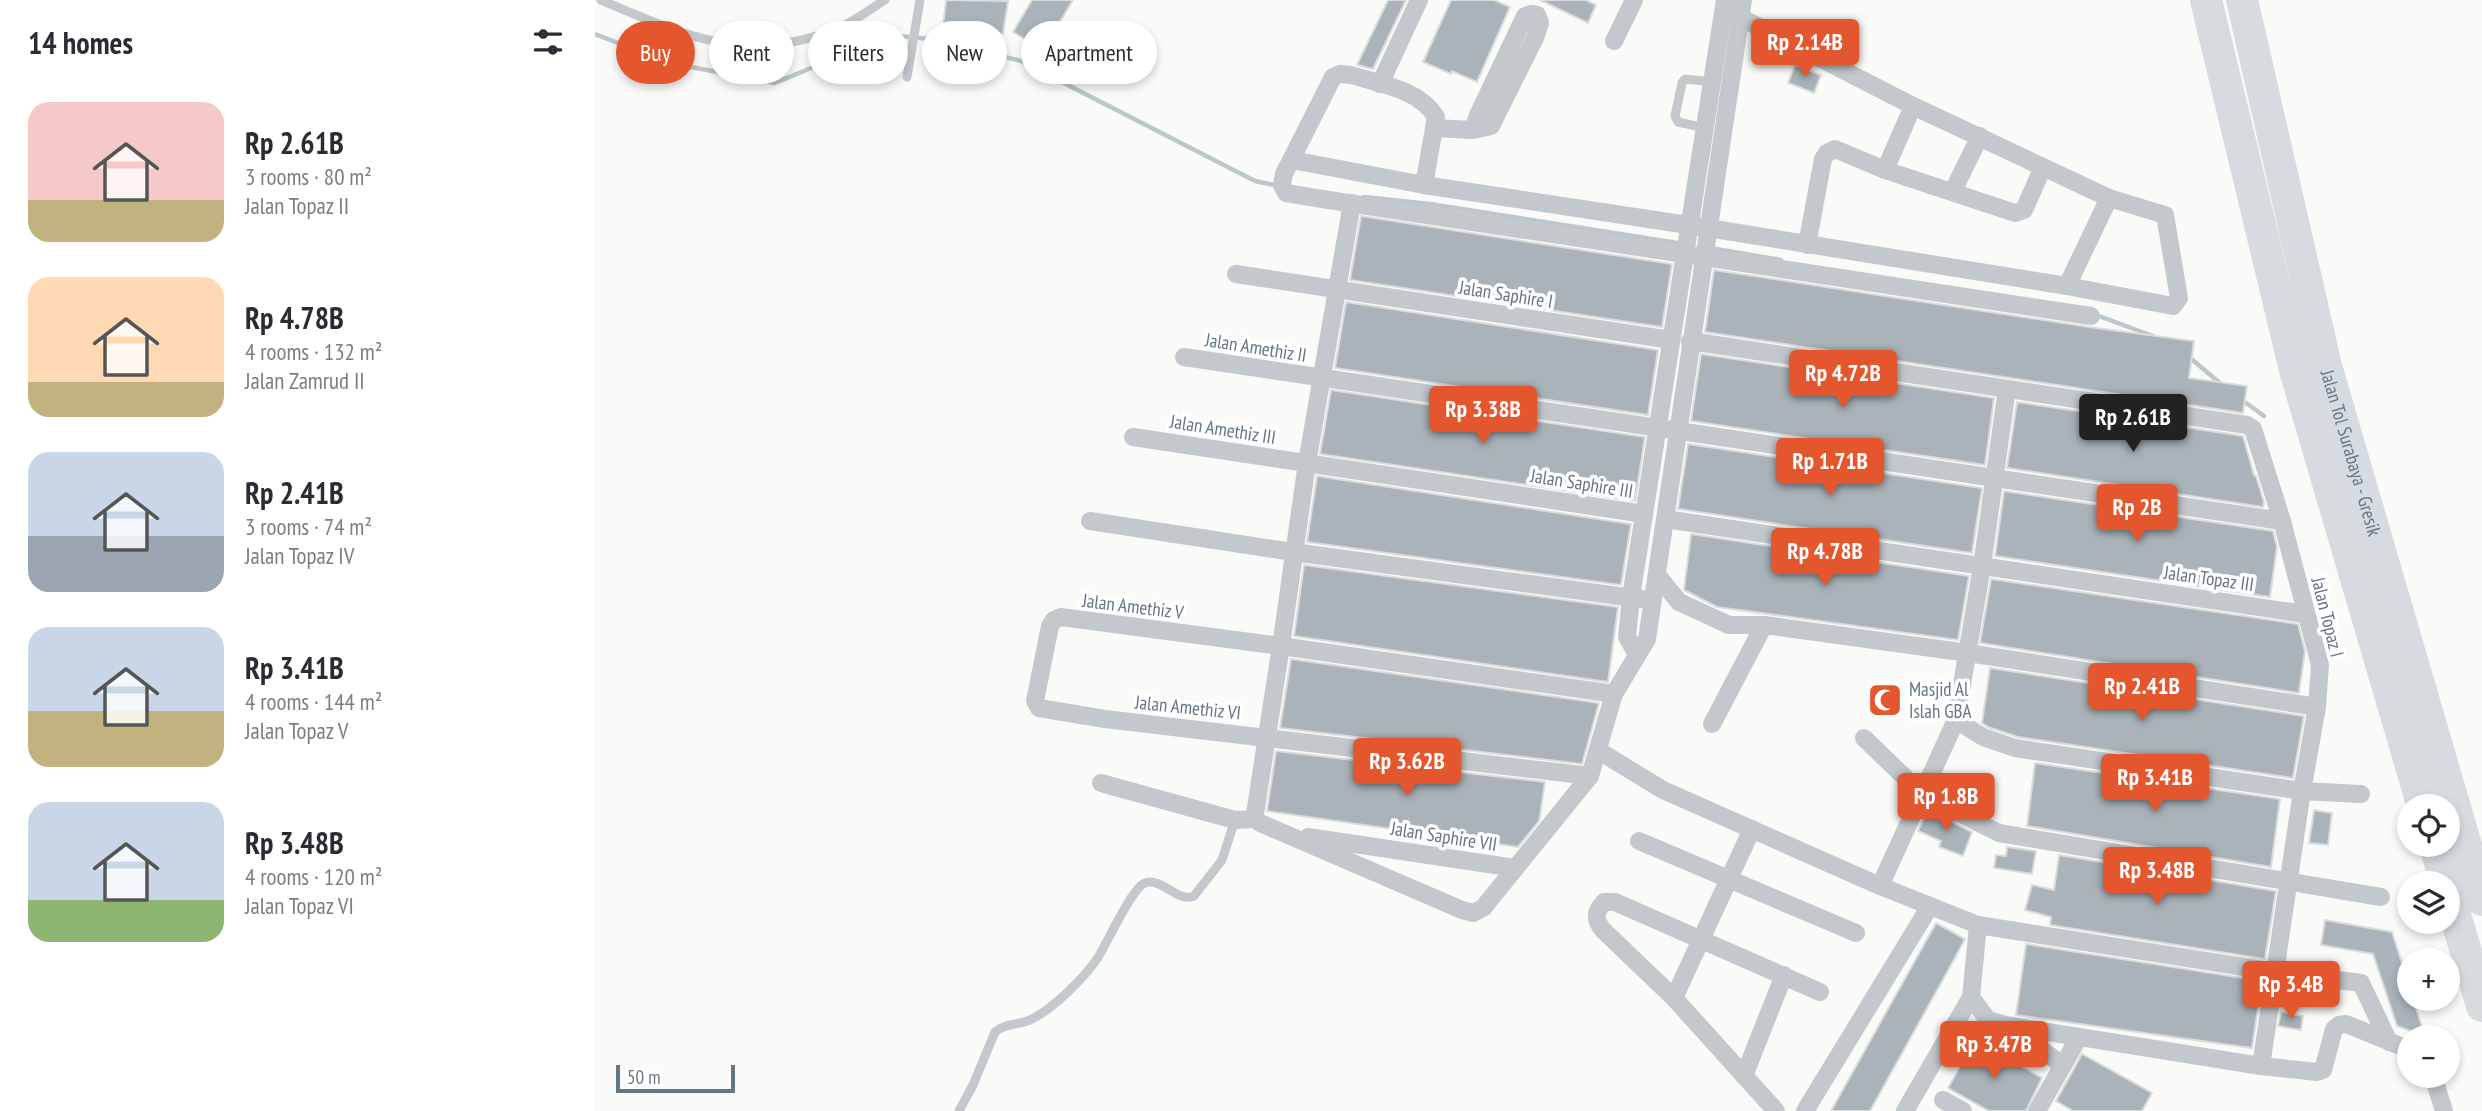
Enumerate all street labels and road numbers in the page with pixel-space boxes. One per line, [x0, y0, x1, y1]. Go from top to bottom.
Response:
street label: Jalan Saphire I [1456, 275, 1555, 313]
street label: Jalan Amethiz II [1203, 327, 1308, 367]
street label: Jalan Tol Surabaya - Gresik [2315, 366, 2387, 539]
street label: Jalan Amethiz III [1167, 409, 1278, 449]
street label: Jalan Saphire III [1528, 463, 1635, 503]
street label: Jalan Topaz III [2162, 560, 2255, 596]
street label: Jalan Topaz I [2306, 574, 2350, 659]
street label: Jalan Amethiz V [1080, 588, 1185, 624]
street label: Jalan Amethiz VI [1133, 689, 1242, 724]
street label: Jalan Saphire VII [1388, 816, 1499, 856]

